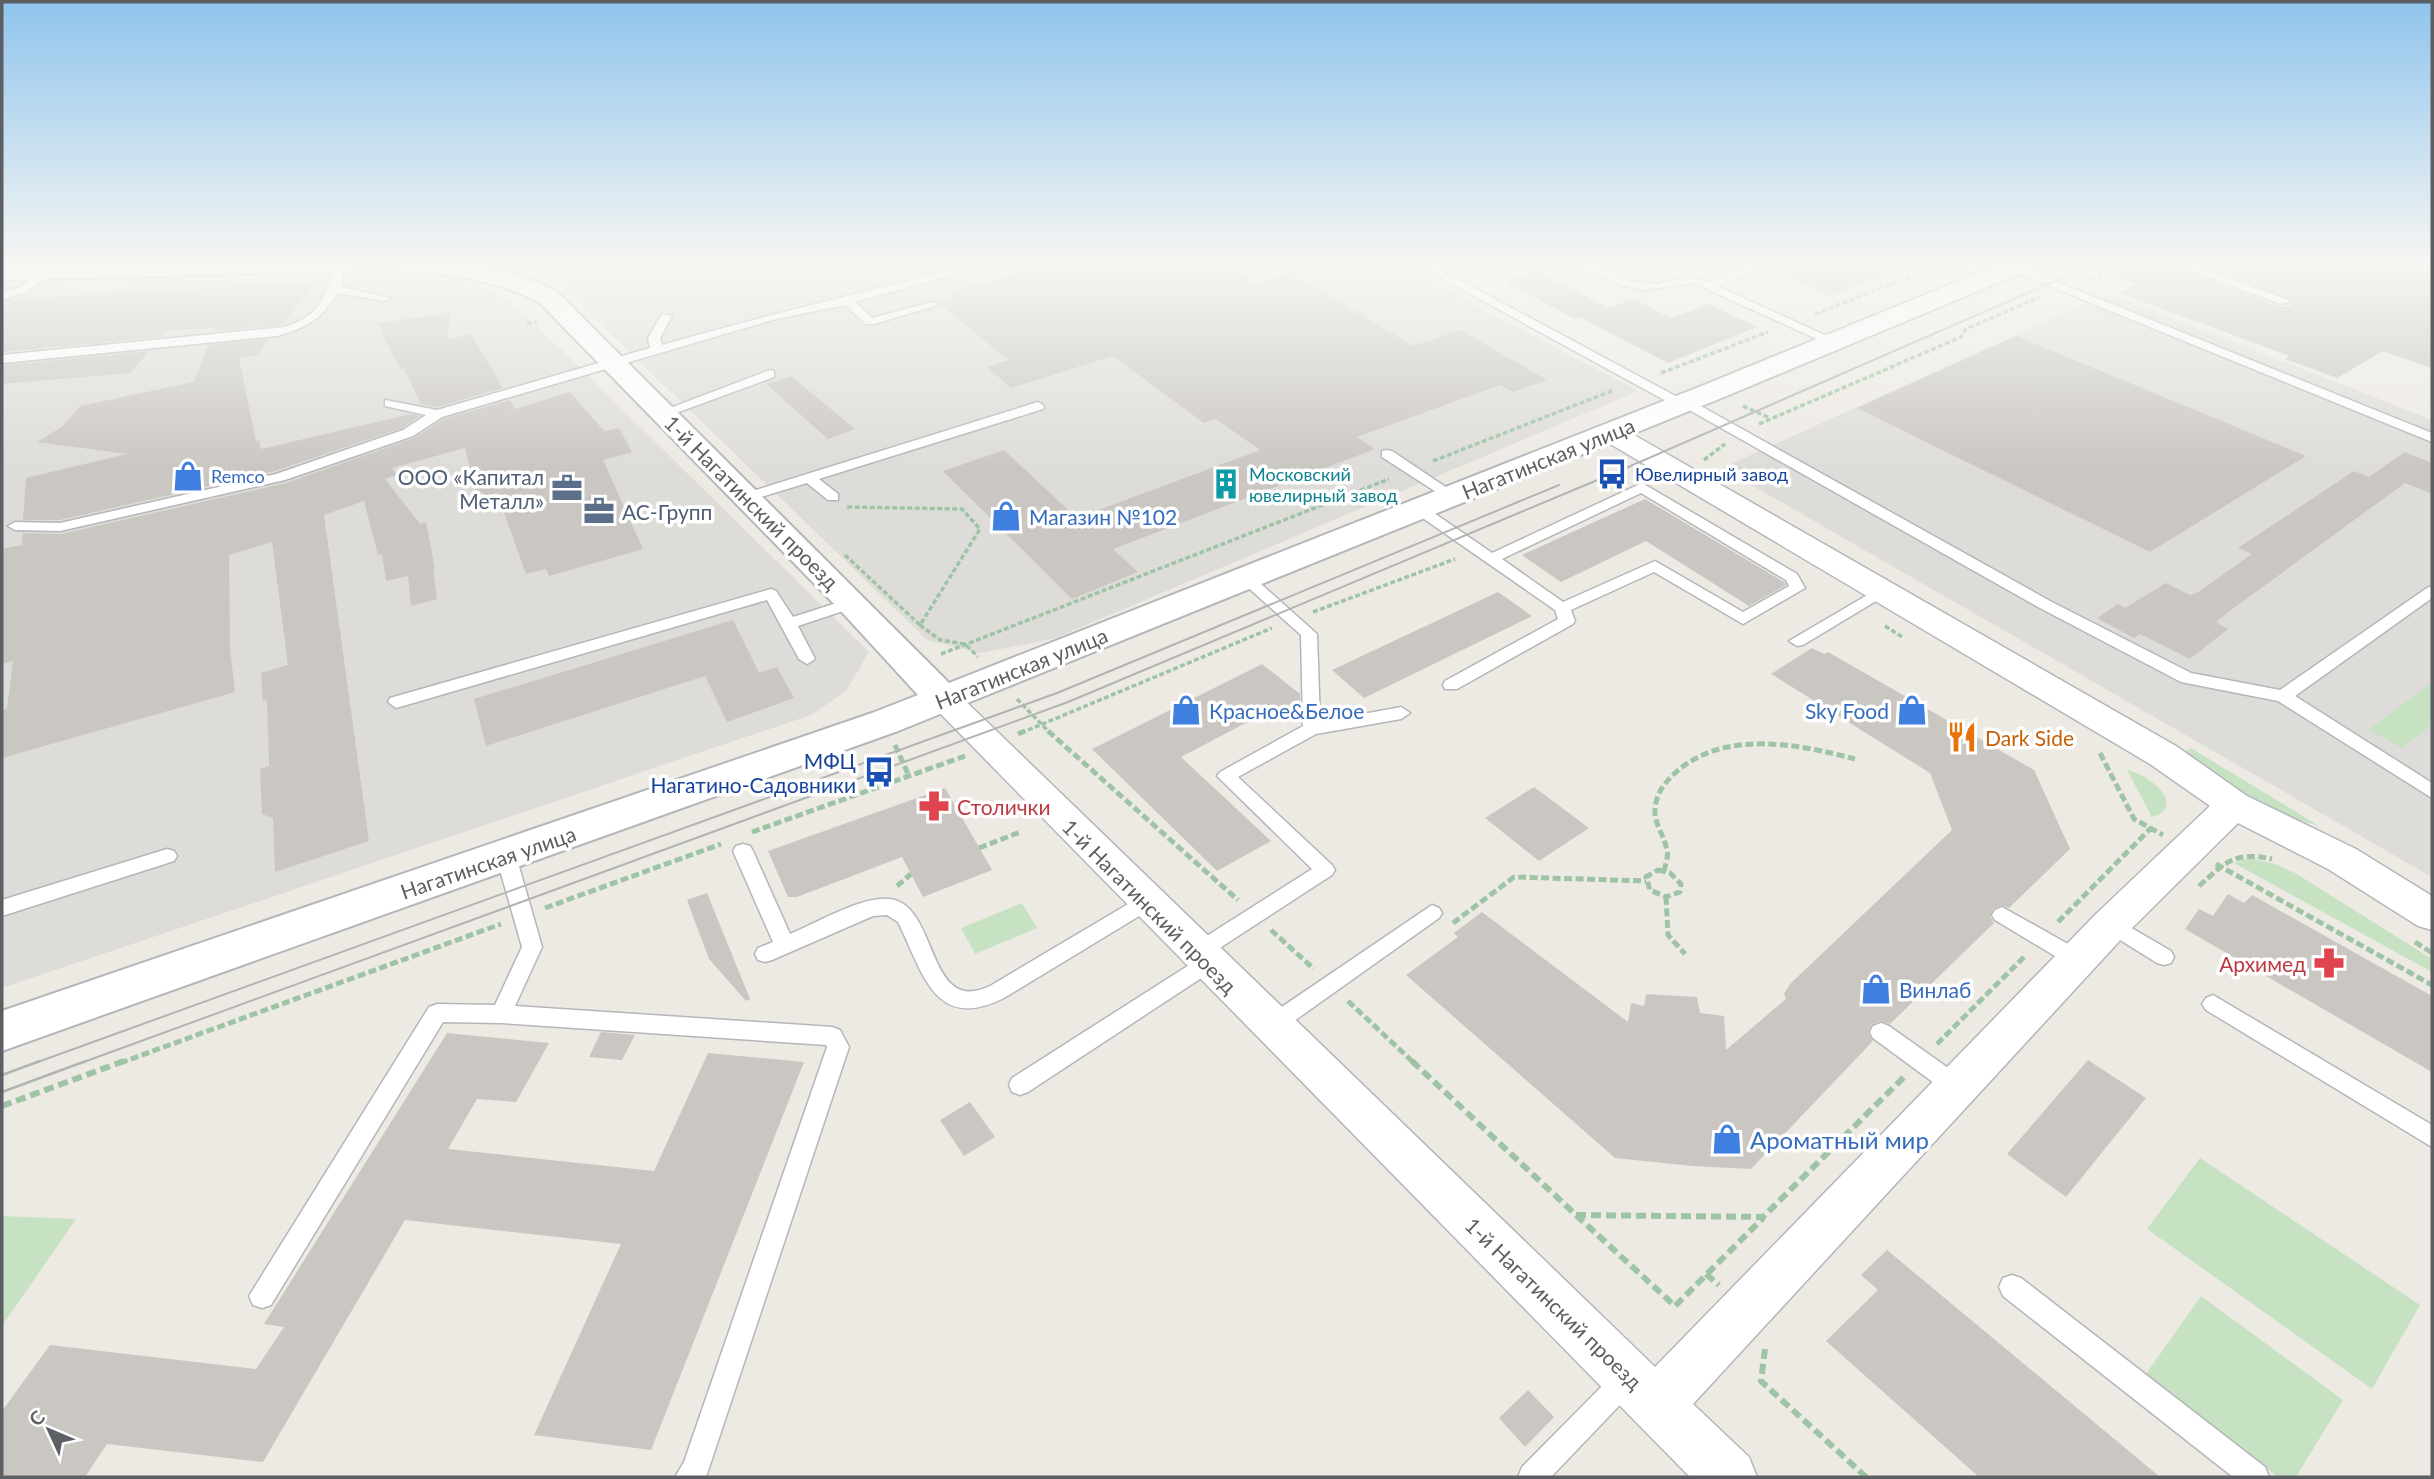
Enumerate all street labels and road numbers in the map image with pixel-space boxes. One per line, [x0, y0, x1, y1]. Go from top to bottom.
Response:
street label: 1-й Нагатинский проезд [660, 410, 844, 594]
street label: Нагатинская улица [1458, 412, 1638, 504]
street label: Нагатинская улица [931, 622, 1111, 714]
street label: 1-й Нагатинский проезд [1058, 814, 1242, 998]
street label: Нагатинская улица [397, 820, 579, 904]
street label: 1-й Нагатинский проезд [1460, 1212, 1648, 1394]

